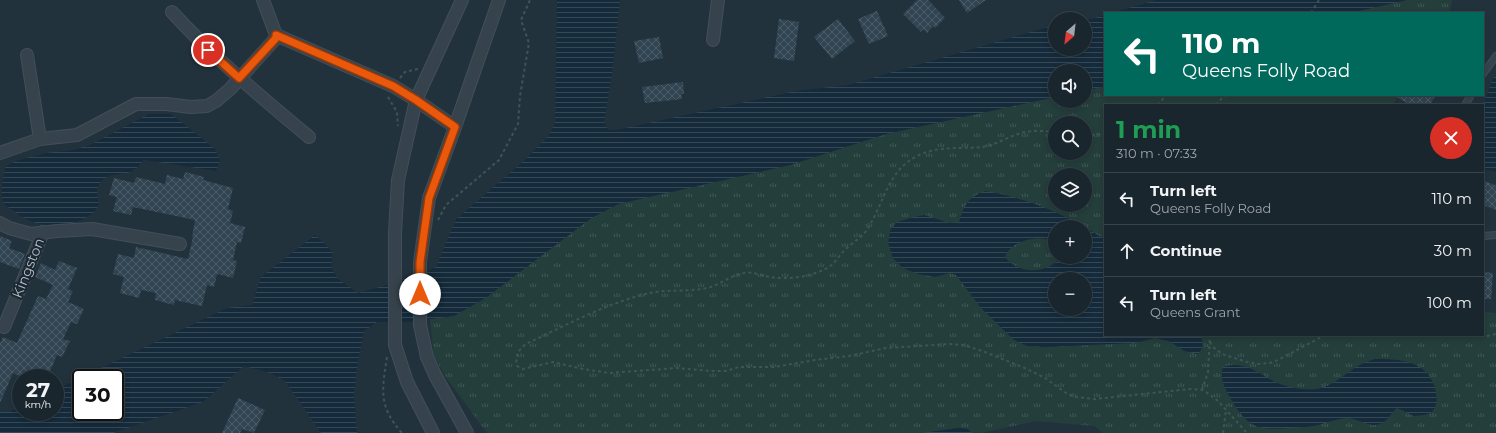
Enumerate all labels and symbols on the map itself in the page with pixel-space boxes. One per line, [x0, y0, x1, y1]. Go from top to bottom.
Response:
north arrow [1048, 12, 1092, 56]
pin [191, 33, 225, 67]
street label: Kingston [8, 235, 48, 301]
position arrow [399, 273, 441, 315]
speed limit sign: 30 [72, 369, 124, 421]

